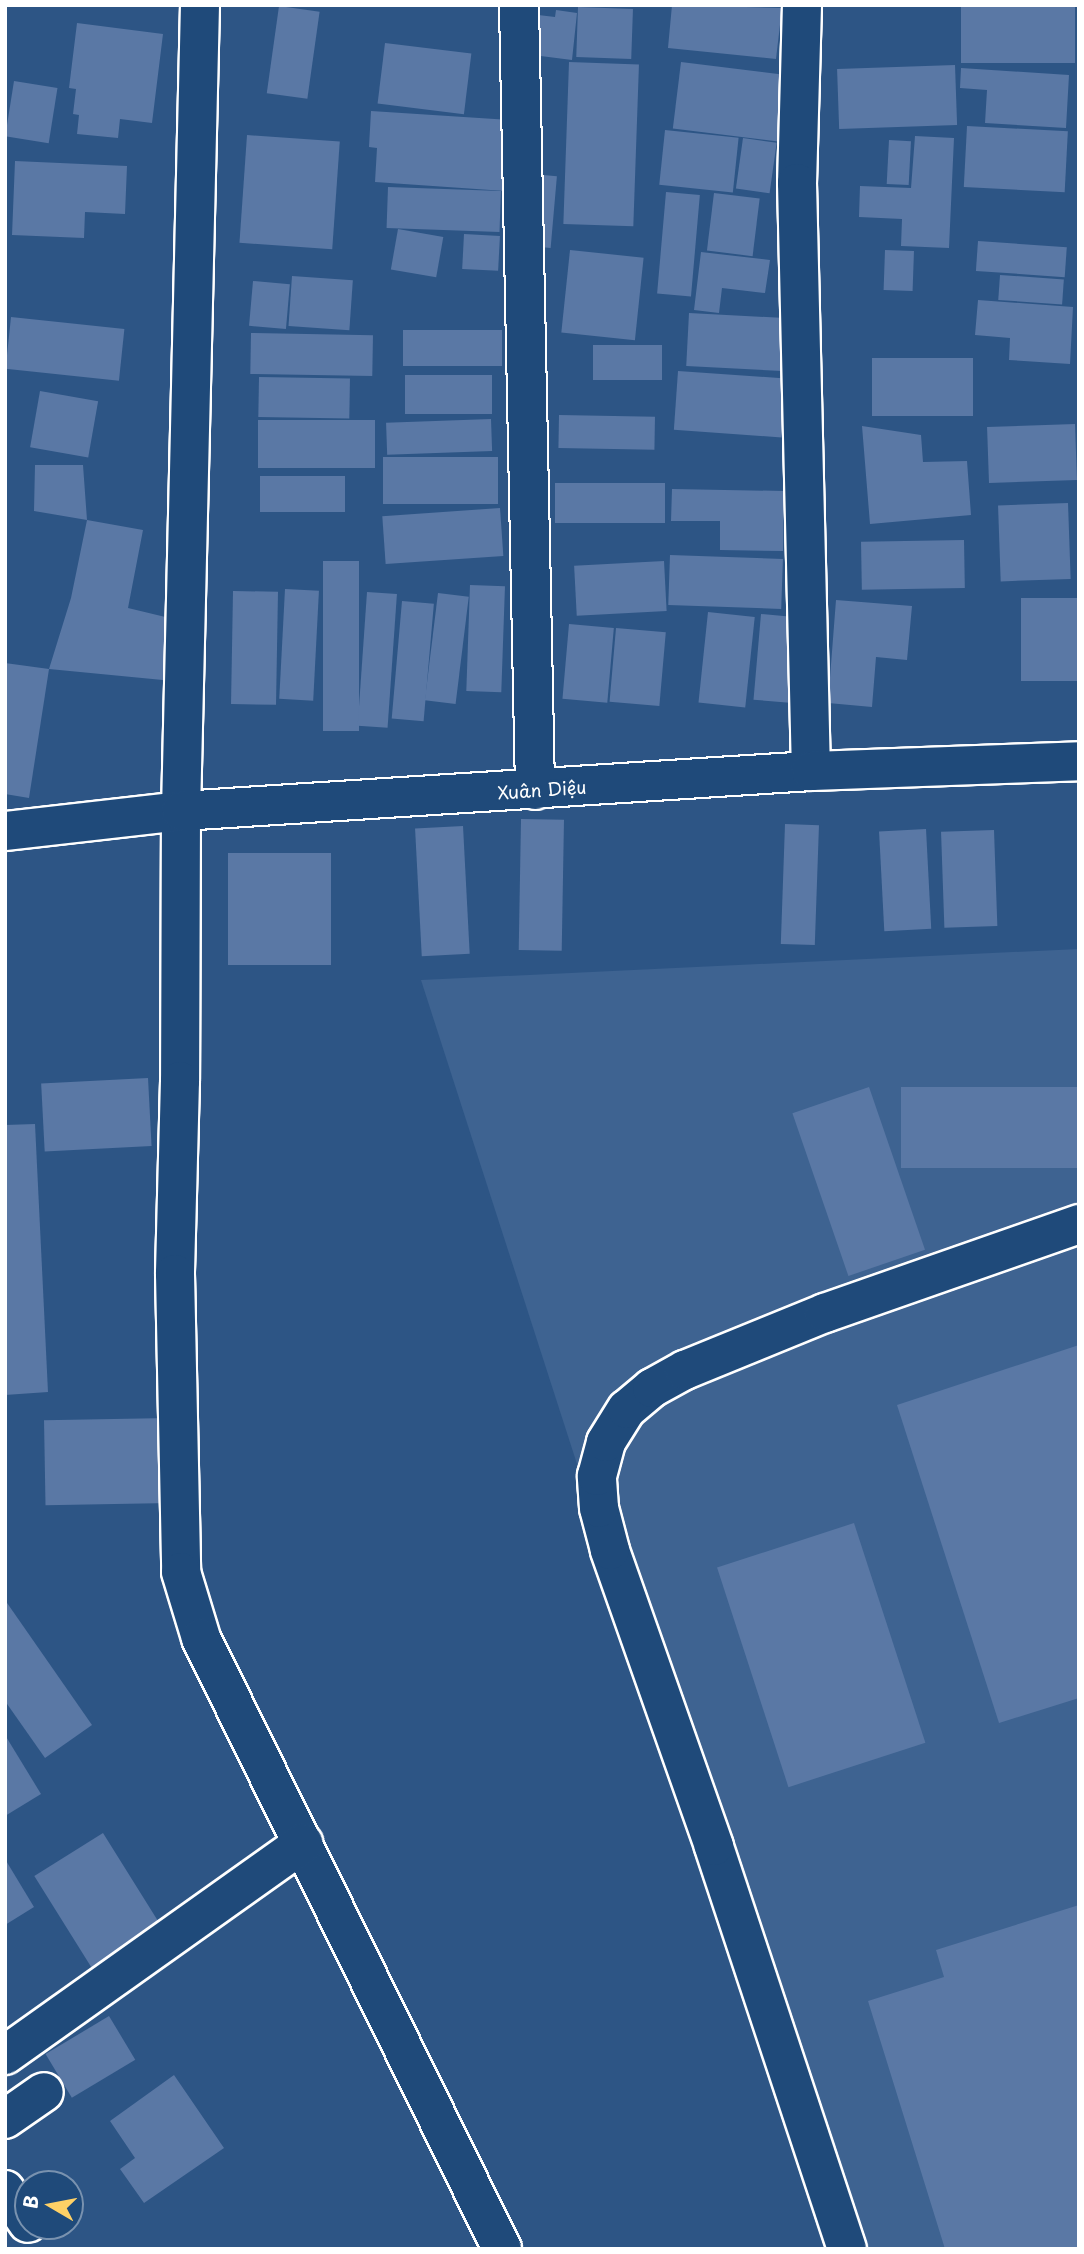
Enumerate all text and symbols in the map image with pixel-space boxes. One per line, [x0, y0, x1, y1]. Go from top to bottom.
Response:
street label: Xuân Diệu [497, 776, 587, 804]
north arrow [14, 2170, 84, 2240]
text: B [15, 2193, 45, 2211]

